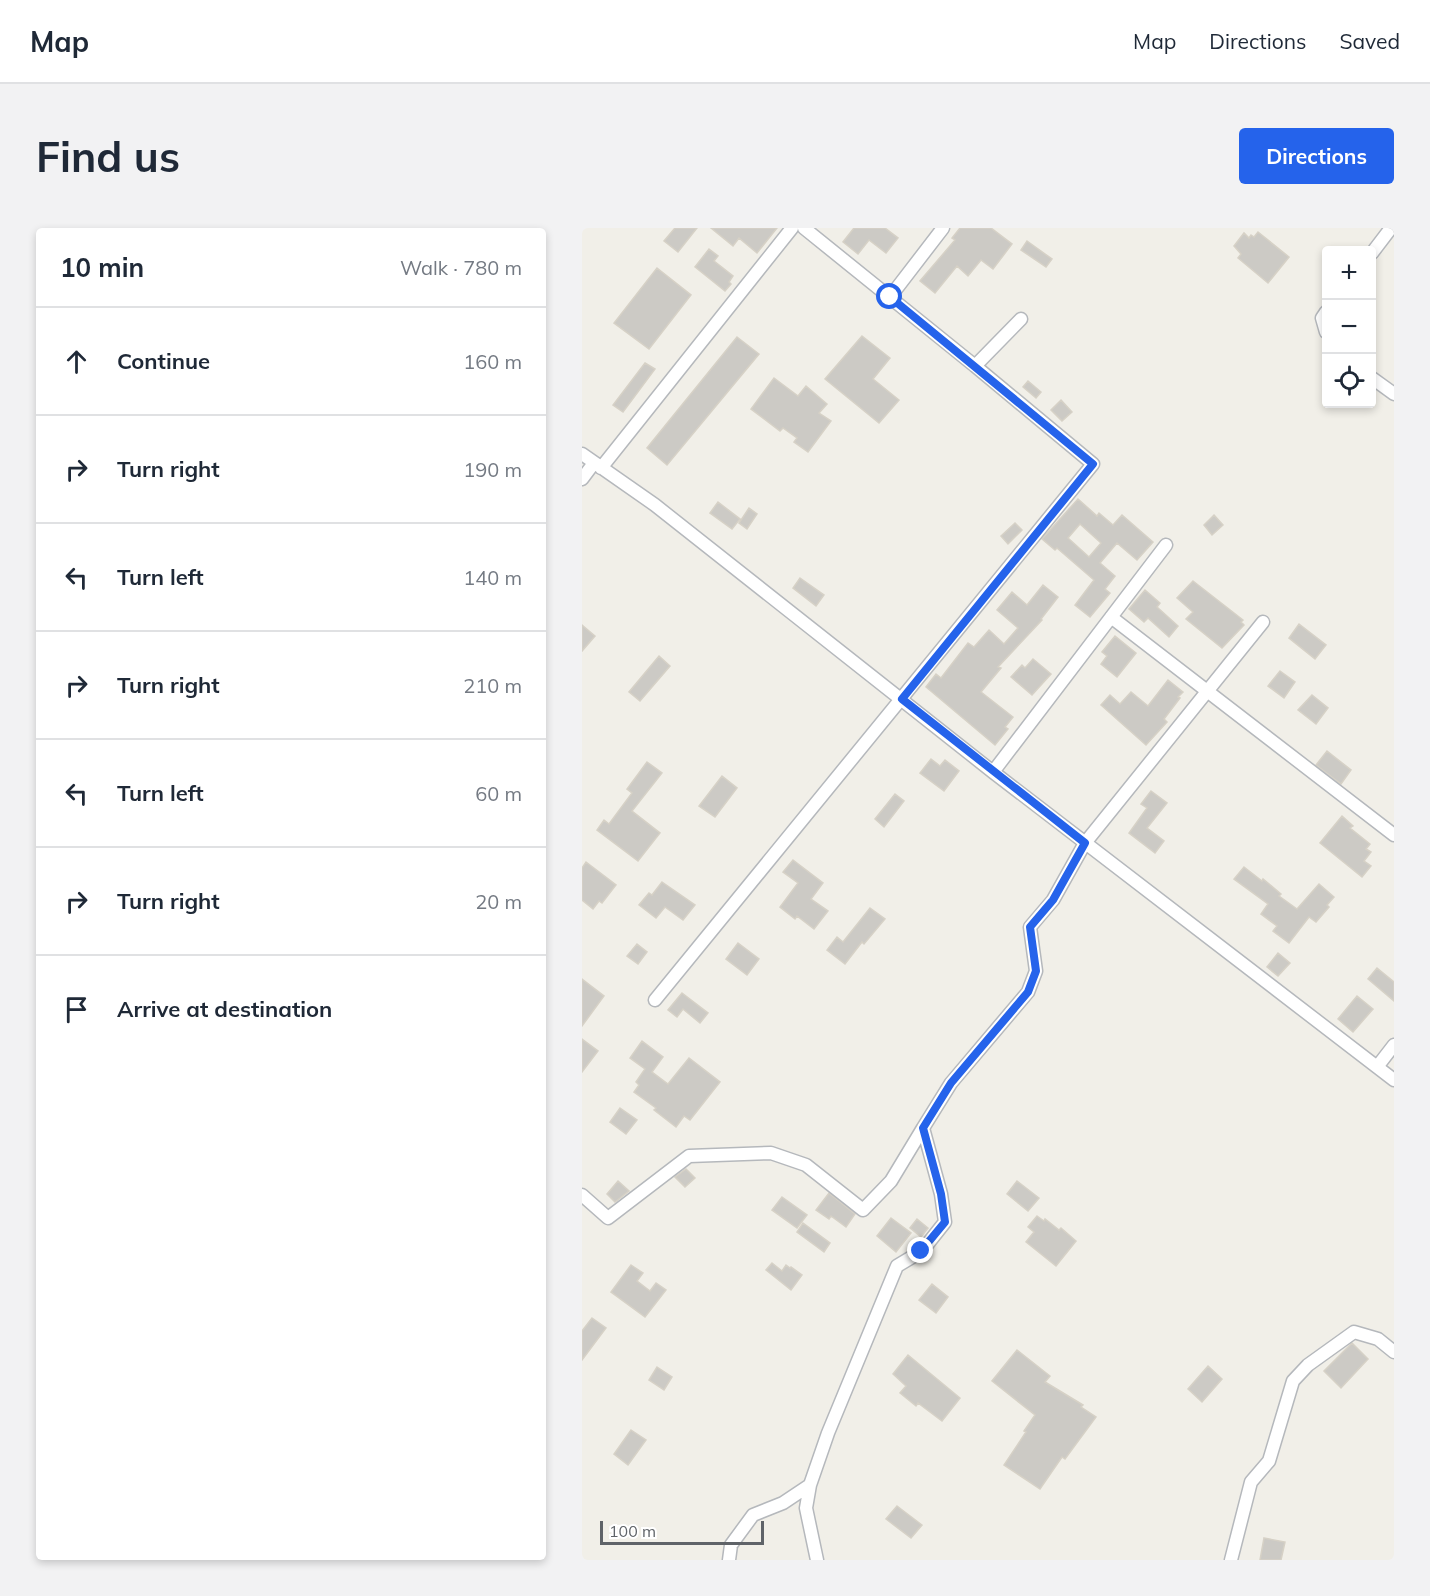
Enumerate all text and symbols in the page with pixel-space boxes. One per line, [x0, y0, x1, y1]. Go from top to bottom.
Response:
text: Map [30, 24, 89, 59]
text: Map [1133, 28, 1176, 54]
text: Directions [1209, 28, 1306, 54]
text: Saved [1339, 28, 1400, 54]
button: Directions [1239, 128, 1394, 184]
text: Find us [36, 130, 180, 183]
map controls [1322, 246, 1376, 408]
button: + [1322, 246, 1376, 300]
text: 10 min [60, 251, 144, 284]
text: Walk · 780 m [400, 255, 522, 280]
route start [876, 283, 902, 309]
button: − [1322, 300, 1376, 354]
icon: ahead [60, 345, 93, 378]
text: Continue [117, 347, 210, 375]
text: 160 m [463, 349, 522, 374]
button: locate [1322, 354, 1376, 408]
icon: right [60, 453, 93, 486]
text: Turn right [117, 455, 220, 483]
text: 190 m [463, 457, 522, 482]
icon: left [60, 561, 93, 594]
text: Turn left [117, 563, 204, 591]
text: 140 m [463, 565, 522, 590]
icon: right [60, 669, 93, 702]
text: Turn right [117, 671, 220, 699]
text: 210 m [463, 673, 522, 698]
icon: left [60, 777, 93, 810]
text: Turn left [117, 779, 204, 807]
text: 60 m [475, 781, 522, 806]
icon: right [60, 885, 93, 918]
text: Turn right [117, 887, 220, 915]
text: 20 m [475, 889, 522, 914]
icon: arrive [60, 993, 93, 1026]
text: Arrive at destination [117, 995, 332, 1023]
route end [907, 1237, 933, 1263]
scale bar [600, 1518, 764, 1546]
text: 100 m [609, 1521, 656, 1541]

